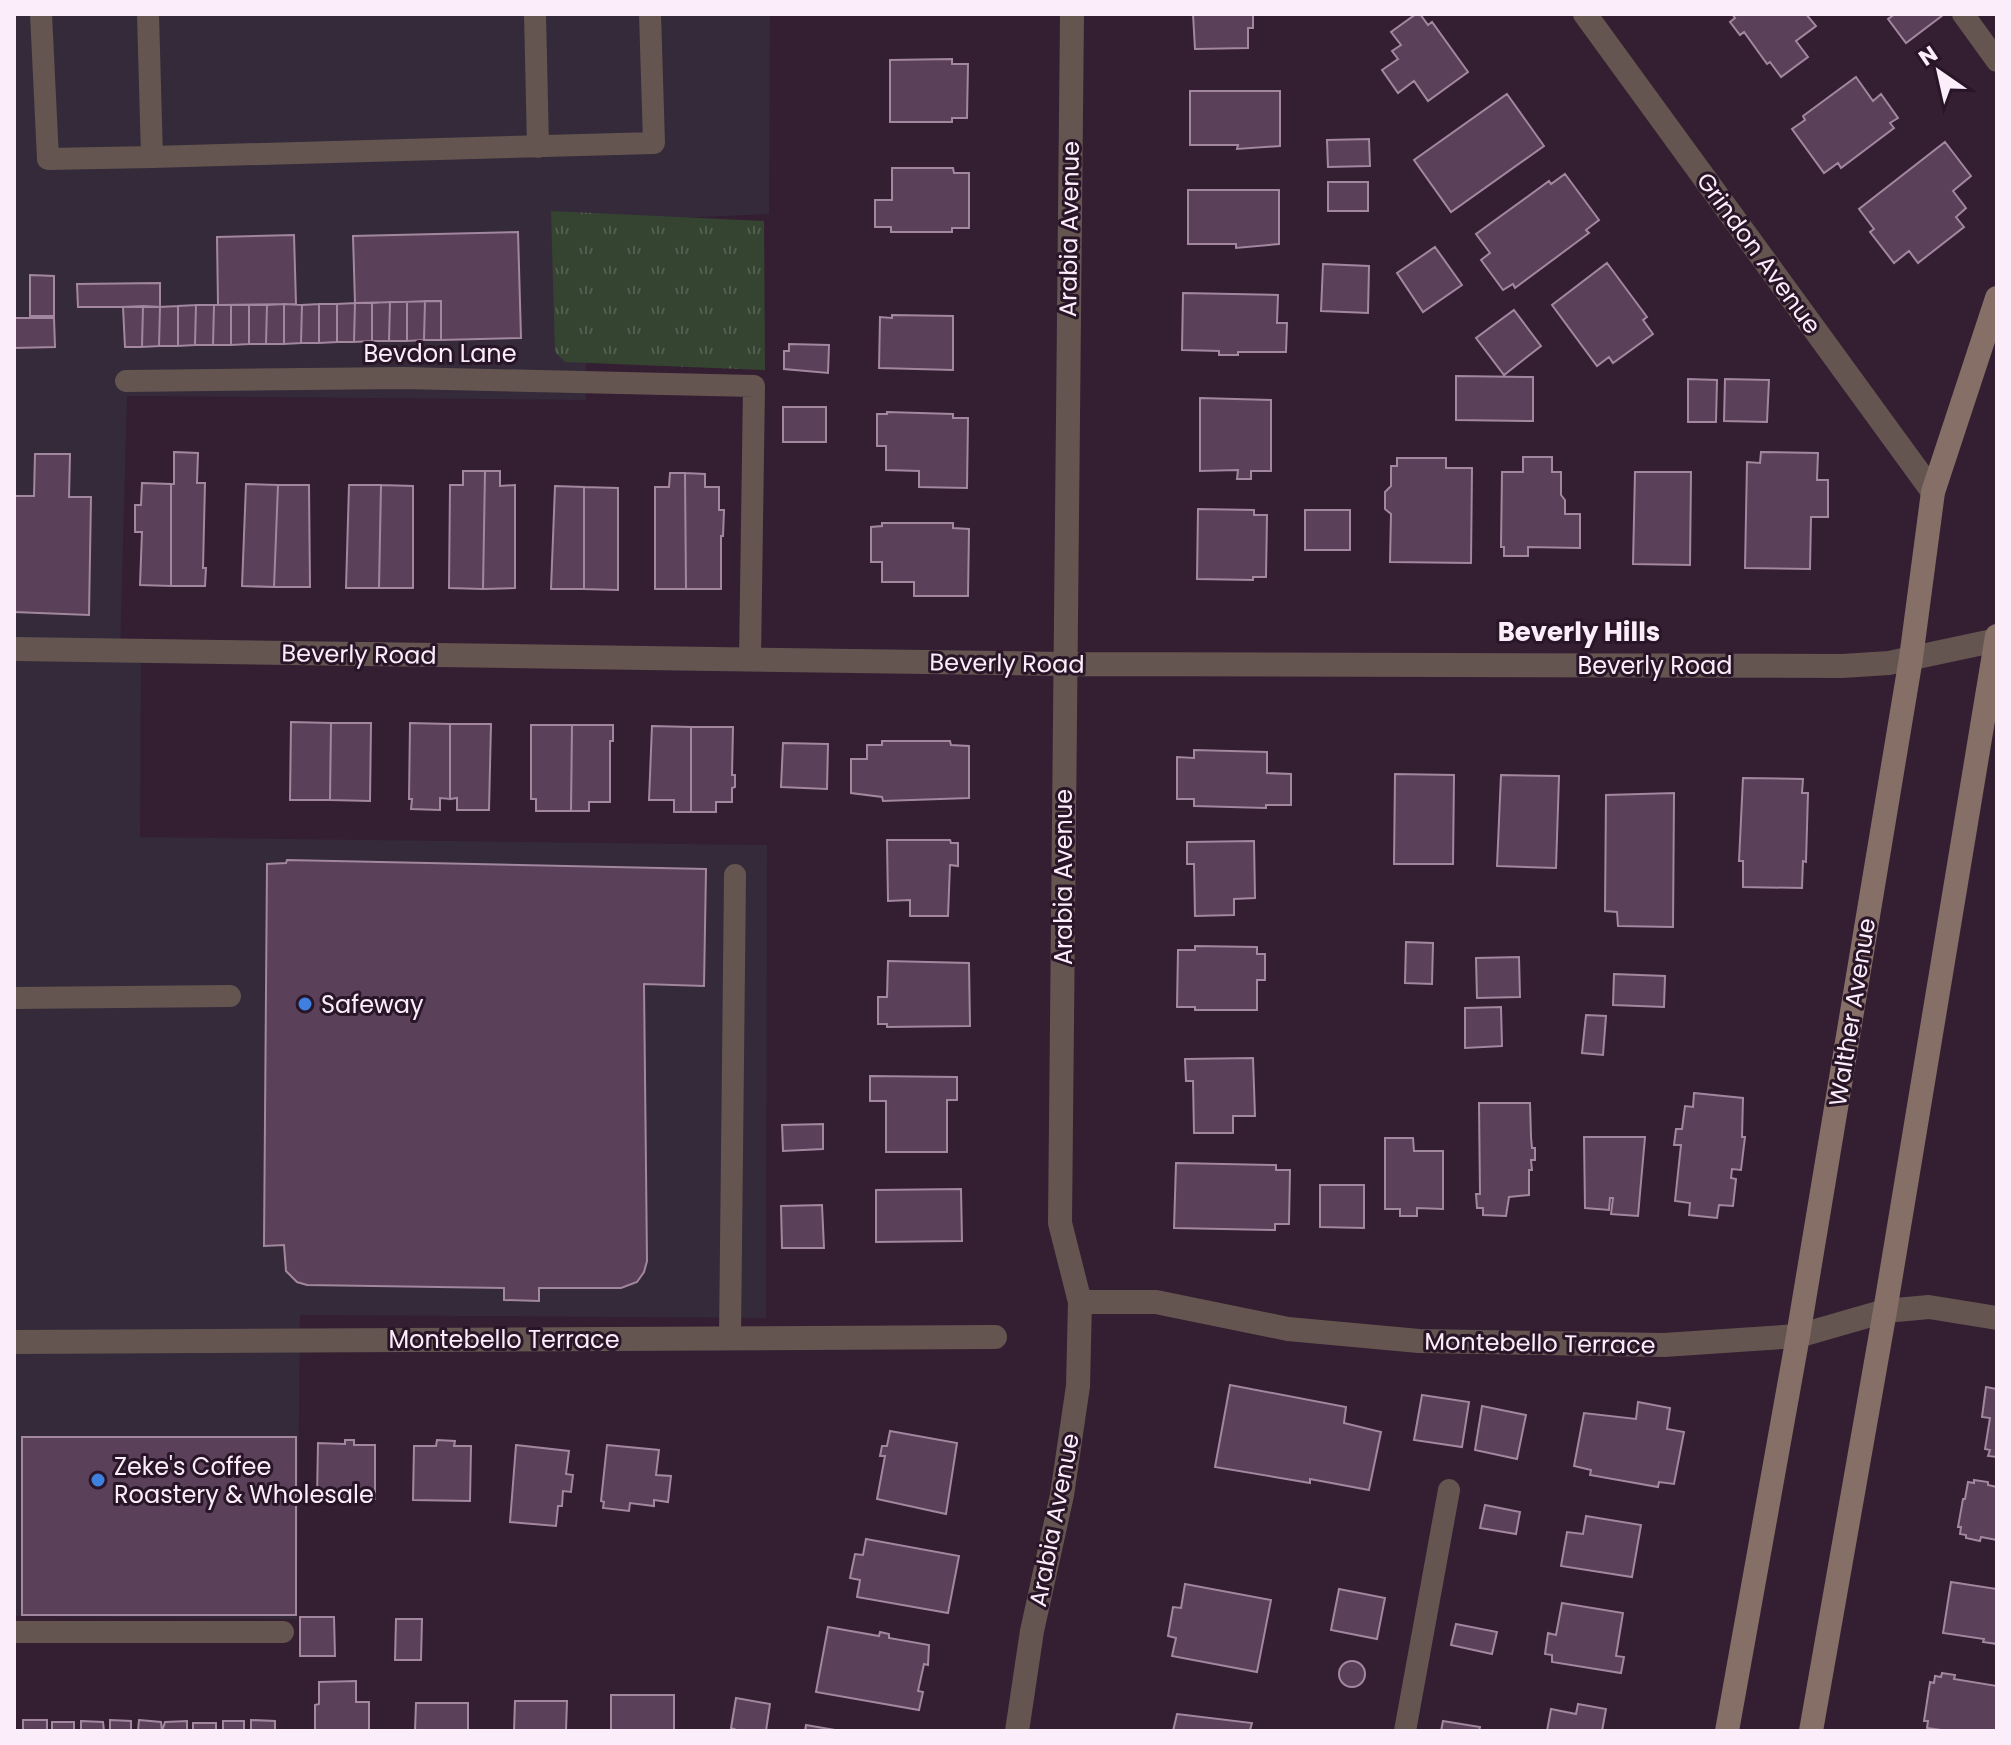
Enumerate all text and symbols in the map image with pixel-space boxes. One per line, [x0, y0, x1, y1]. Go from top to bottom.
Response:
north arrow [1899, 32, 1979, 112]
text: N [1913, 38, 1944, 73]
street label: Arabia Avenue [1051, 141, 1087, 317]
street label: Grindon Avenue [1689, 165, 1829, 341]
street label: Bevdon Lane [363, 337, 517, 370]
district label: Beverly Hills [1498, 614, 1660, 650]
street label: Beverly Road [281, 636, 437, 672]
street label: Beverly Road [929, 645, 1085, 681]
street label: Beverly Road [1577, 649, 1733, 682]
street label: Arabia Avenue [1047, 789, 1080, 965]
street label: Walther Avenue [1821, 916, 1883, 1108]
place label: Safeway [321, 988, 424, 1021]
marker: Safeway [296, 995, 314, 1013]
street label: Montebello Terrace [388, 1323, 620, 1356]
street label: Montebello Terrace [1424, 1324, 1656, 1362]
street label: Arabia Avenue [1021, 1430, 1087, 1610]
place label: Zeke's Coffee Roastery & Wholesale [114, 1450, 374, 1511]
marker: Zeke's Coffee Roastery & Wholesale [89, 1471, 107, 1489]

